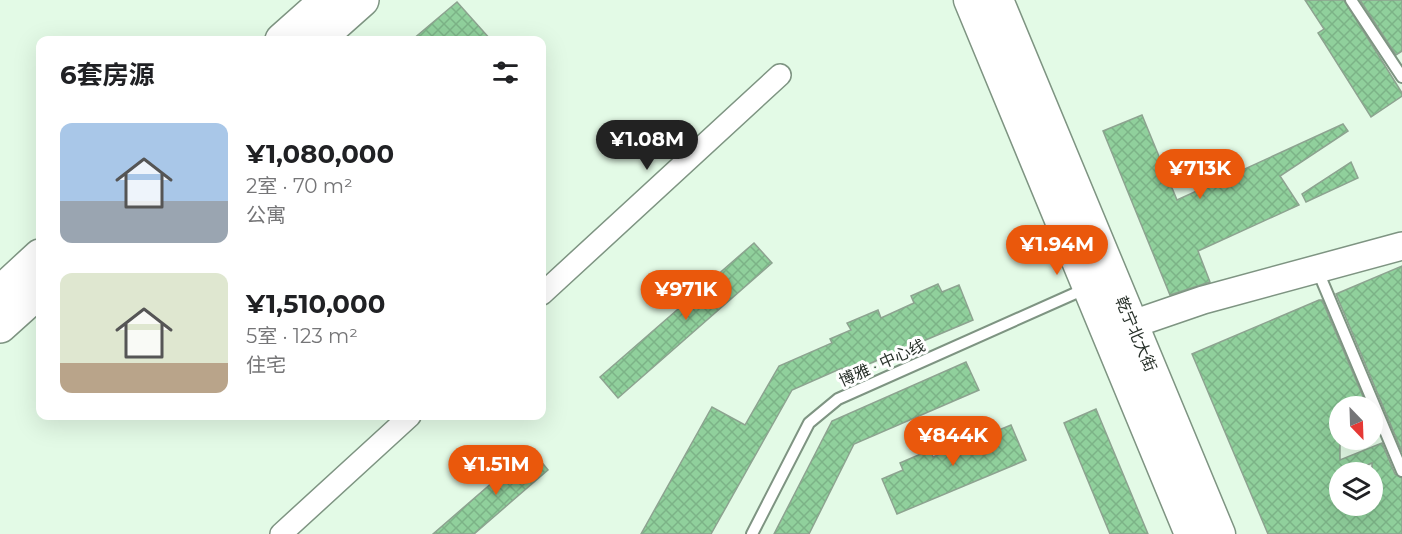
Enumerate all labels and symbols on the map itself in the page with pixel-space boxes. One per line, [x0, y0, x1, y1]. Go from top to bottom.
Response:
pin: ¥1.08M [598, 120, 696, 171]
pin: ¥713K [1158, 149, 1242, 200]
pin: ¥1.94M [1008, 225, 1106, 276]
pin: ¥971K [644, 270, 728, 321]
street label: 乾宁北大街 [1112, 293, 1160, 375]
street label: 博雅 · 中心线 [836, 336, 928, 390]
north arrow [1329, 396, 1383, 450]
pin: ¥844K [911, 416, 995, 467]
pin: ¥1.51M [447, 445, 545, 496]

